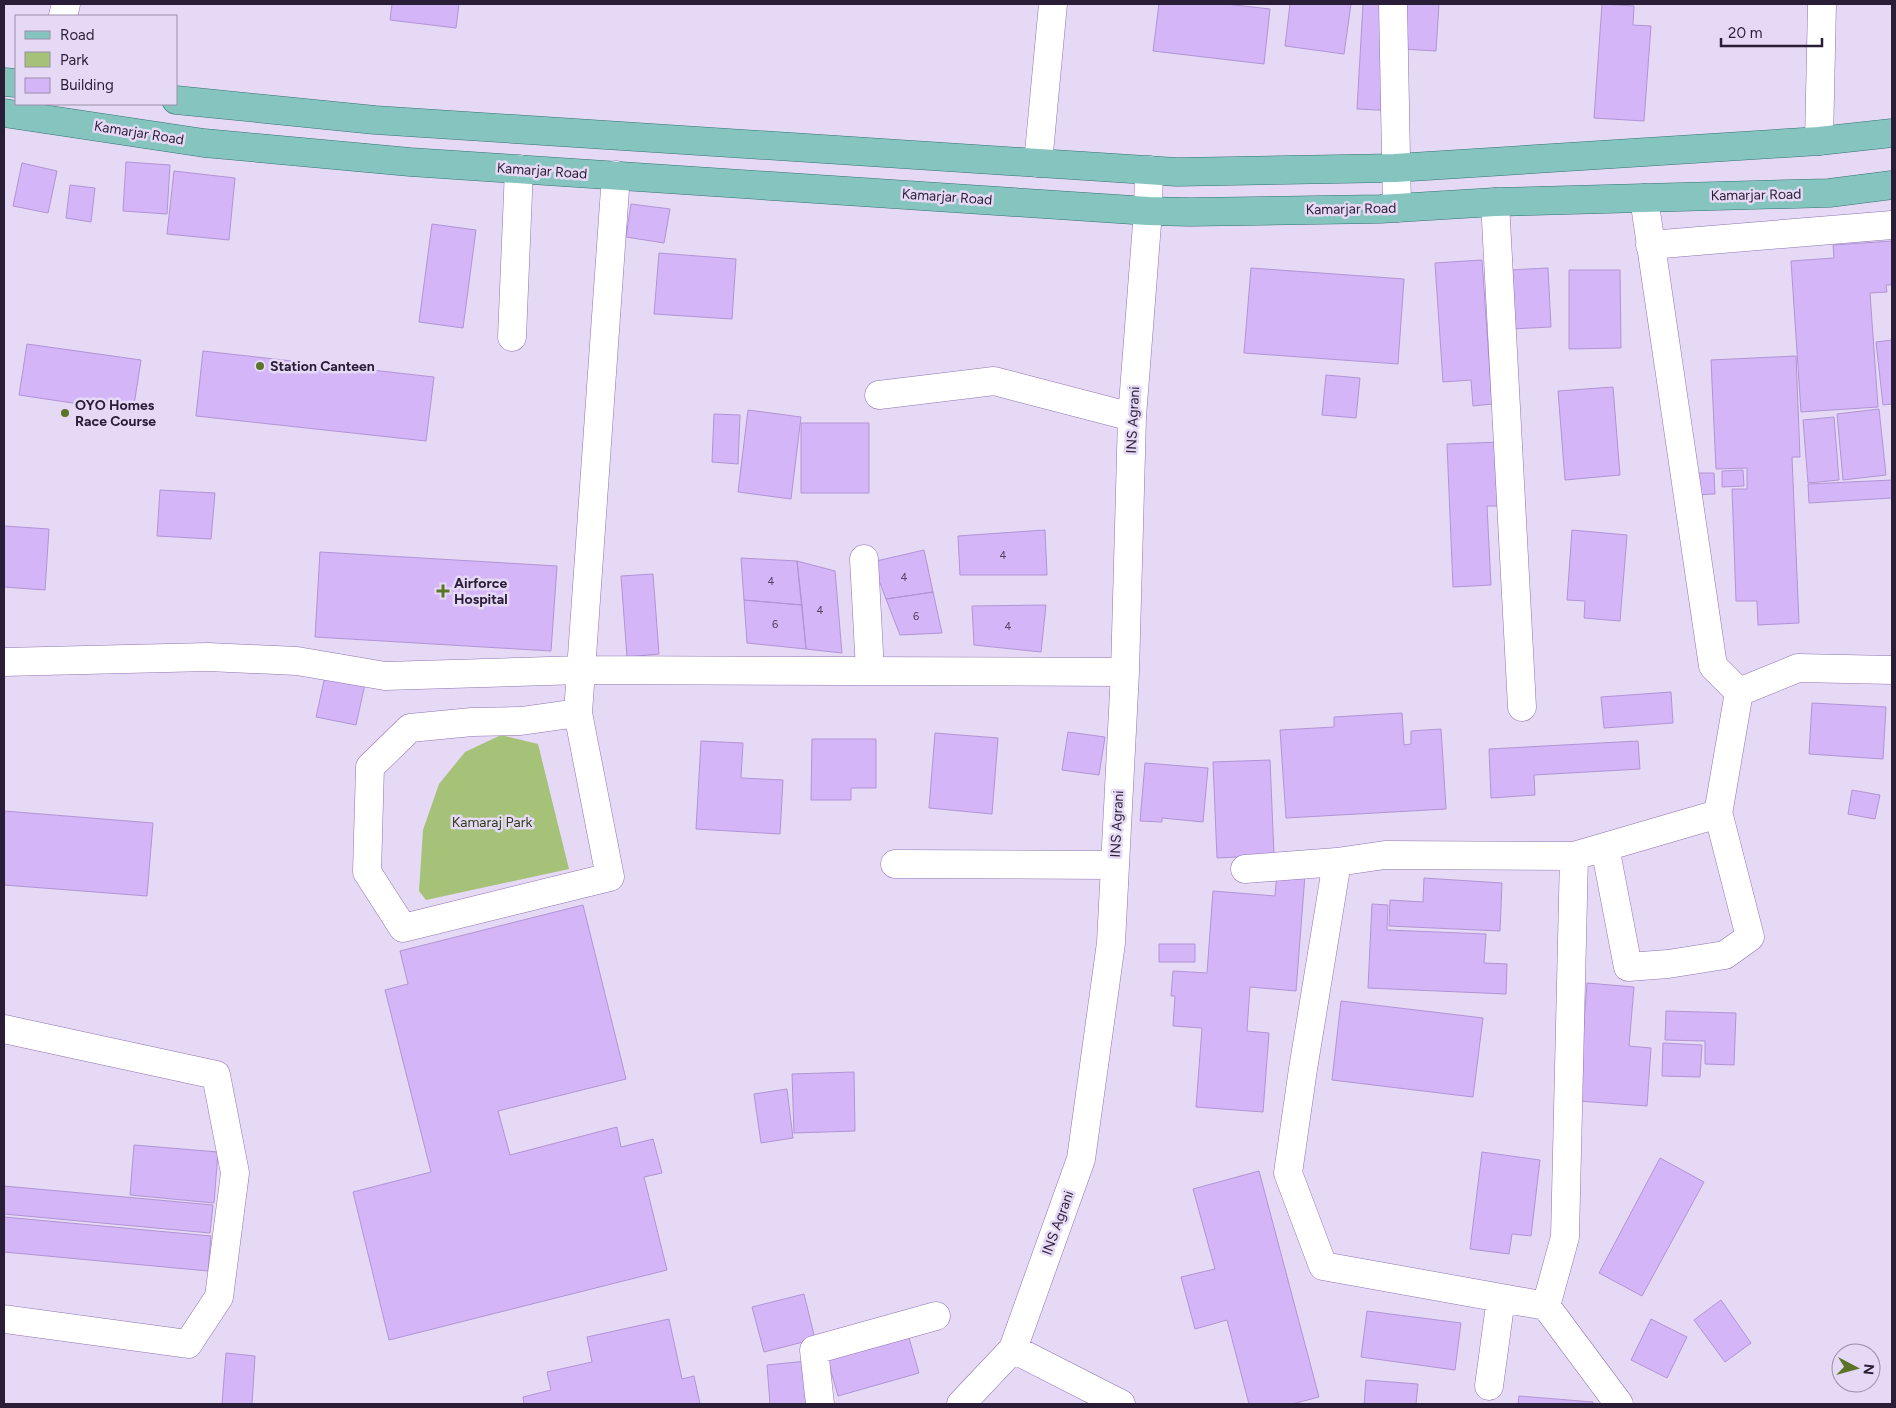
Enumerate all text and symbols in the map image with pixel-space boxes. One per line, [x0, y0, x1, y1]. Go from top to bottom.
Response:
legend [15, 15, 178, 105]
scale bar [1721, 15, 1822, 47]
text: 20 m [1728, 24, 1762, 42]
text: Road [60, 26, 95, 44]
text: Park [60, 51, 89, 69]
text: Building [60, 76, 114, 94]
street label: Kamarjar Road [93, 118, 185, 148]
street label: Kamarjar Road [496, 159, 588, 183]
street label: Kamarjar Road [901, 185, 993, 209]
street label: Kamarjar Road [1711, 186, 1801, 204]
street label: Kamarjar Road [1306, 200, 1396, 218]
place label: Station Canteen [270, 358, 375, 375]
marker: Station Canteen [254, 360, 266, 372]
street label: INS Agrani [1123, 386, 1143, 454]
place label: OYO Homes Race Course [75, 397, 156, 430]
marker: OYO Homes Race Course [59, 407, 71, 419]
house number: 4 [1000, 549, 1007, 562]
house number: 4 [901, 571, 908, 584]
place label: Airforce Hospital [454, 575, 508, 608]
house number: 4 [768, 575, 775, 588]
marker: Airforce Hospital [436, 584, 450, 598]
house number: 4 [817, 604, 824, 617]
house number: 6 [913, 610, 919, 623]
house number: 6 [772, 618, 778, 631]
house number: 4 [1005, 620, 1012, 633]
street label: INS Agrani [1107, 790, 1127, 858]
park label: Kamaraj Park [452, 814, 532, 831]
street label: INS Agrani [1039, 1189, 1077, 1257]
north arrow [1831, 1343, 1881, 1393]
text: N [1859, 1363, 1877, 1376]

